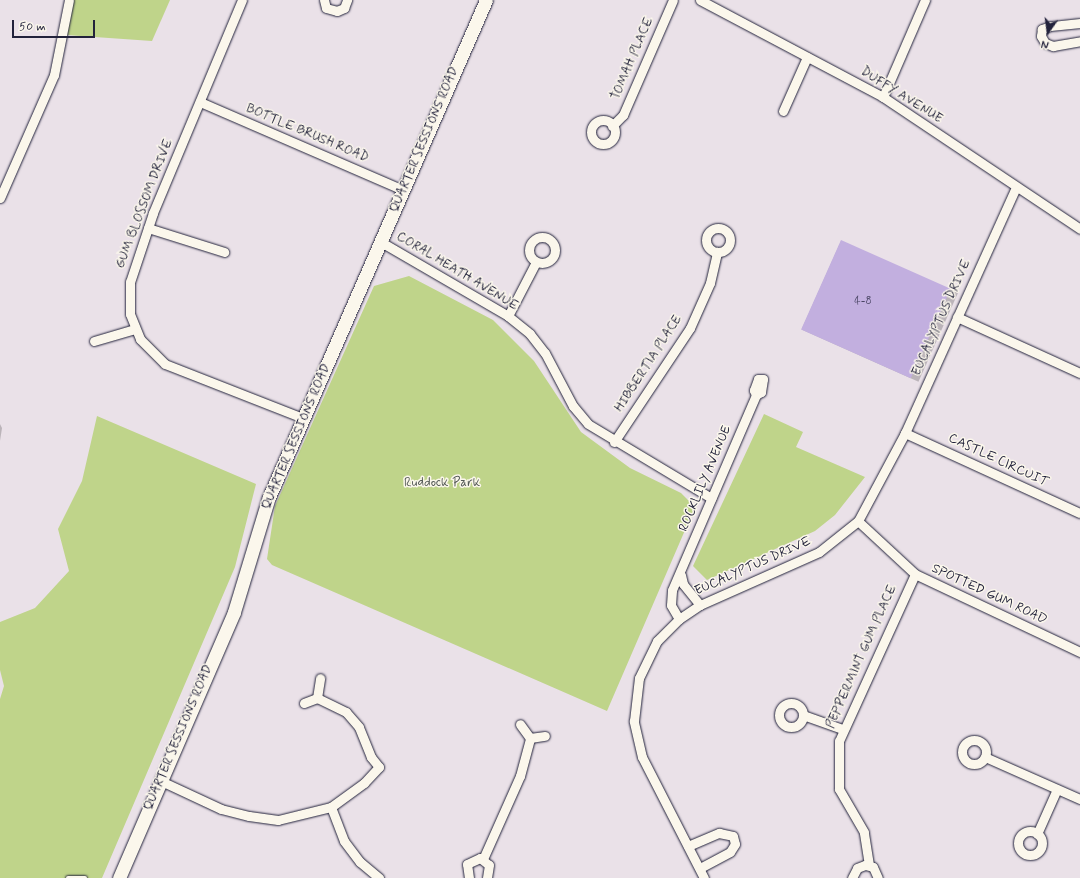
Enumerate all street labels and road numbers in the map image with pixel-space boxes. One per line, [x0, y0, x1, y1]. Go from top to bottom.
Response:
street label: TOMAH PLACE [609, 15, 657, 103]
street label: DUFFY AVENUE [857, 64, 945, 128]
street label: QUARTER SESSIONS ROAD [387, 65, 463, 215]
street label: BOTTLE BRUSH ROAD [244, 101, 370, 167]
street label: GUM BLOSSOM DRIVE [113, 137, 177, 271]
street label: CORAL HEATH AVENUE [393, 229, 521, 315]
street label: EUCALYPTUS DRIVE [909, 257, 975, 379]
street label: HIBBERTIA PLACE [611, 312, 687, 416]
street label: QUARTER SESSIONS ROAD [259, 362, 335, 512]
street label: ROCKLILY AVENUE [676, 423, 736, 535]
street label: CASTLE CIRCUIT [947, 432, 1049, 490]
street label: EUCALYPTUS DRIVE [692, 534, 814, 600]
street label: SPOTTED GUM ROAD [929, 561, 1049, 629]
street label: PEPPERMINT GUM PLACE [823, 582, 901, 732]
street label: QUARTER SESSIONS ROAD [141, 663, 217, 813]

